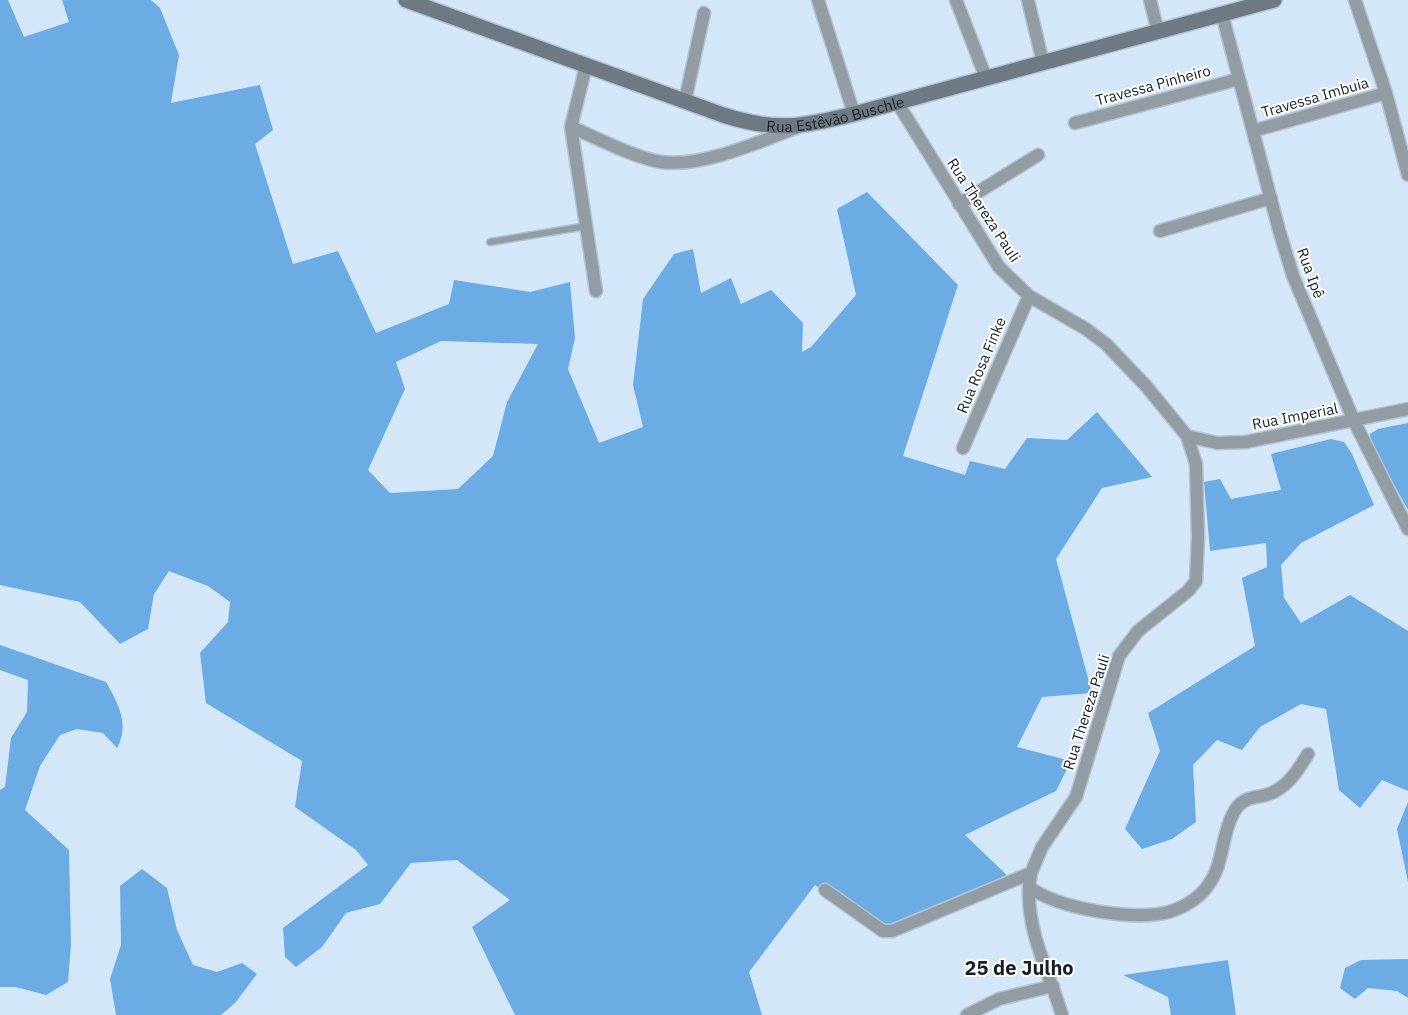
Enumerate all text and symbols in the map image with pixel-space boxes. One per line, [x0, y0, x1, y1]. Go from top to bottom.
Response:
street label: Travessa Pinheiro [1093, 60, 1213, 110]
street label: Travessa Imbuia [1259, 73, 1371, 121]
street label: Rua Estêvão Buschle [766, 91, 906, 135]
street label: Rua Thereza Pauli [943, 154, 1025, 266]
street label: Rua Ipê [1293, 245, 1329, 301]
street label: Rua Rosa Finke [952, 314, 1010, 416]
street label: Rua Imperial [1250, 398, 1340, 434]
street label: Rua Thereza Pauli [1058, 652, 1114, 772]
district label: 25 de Julho [964, 954, 1074, 981]

